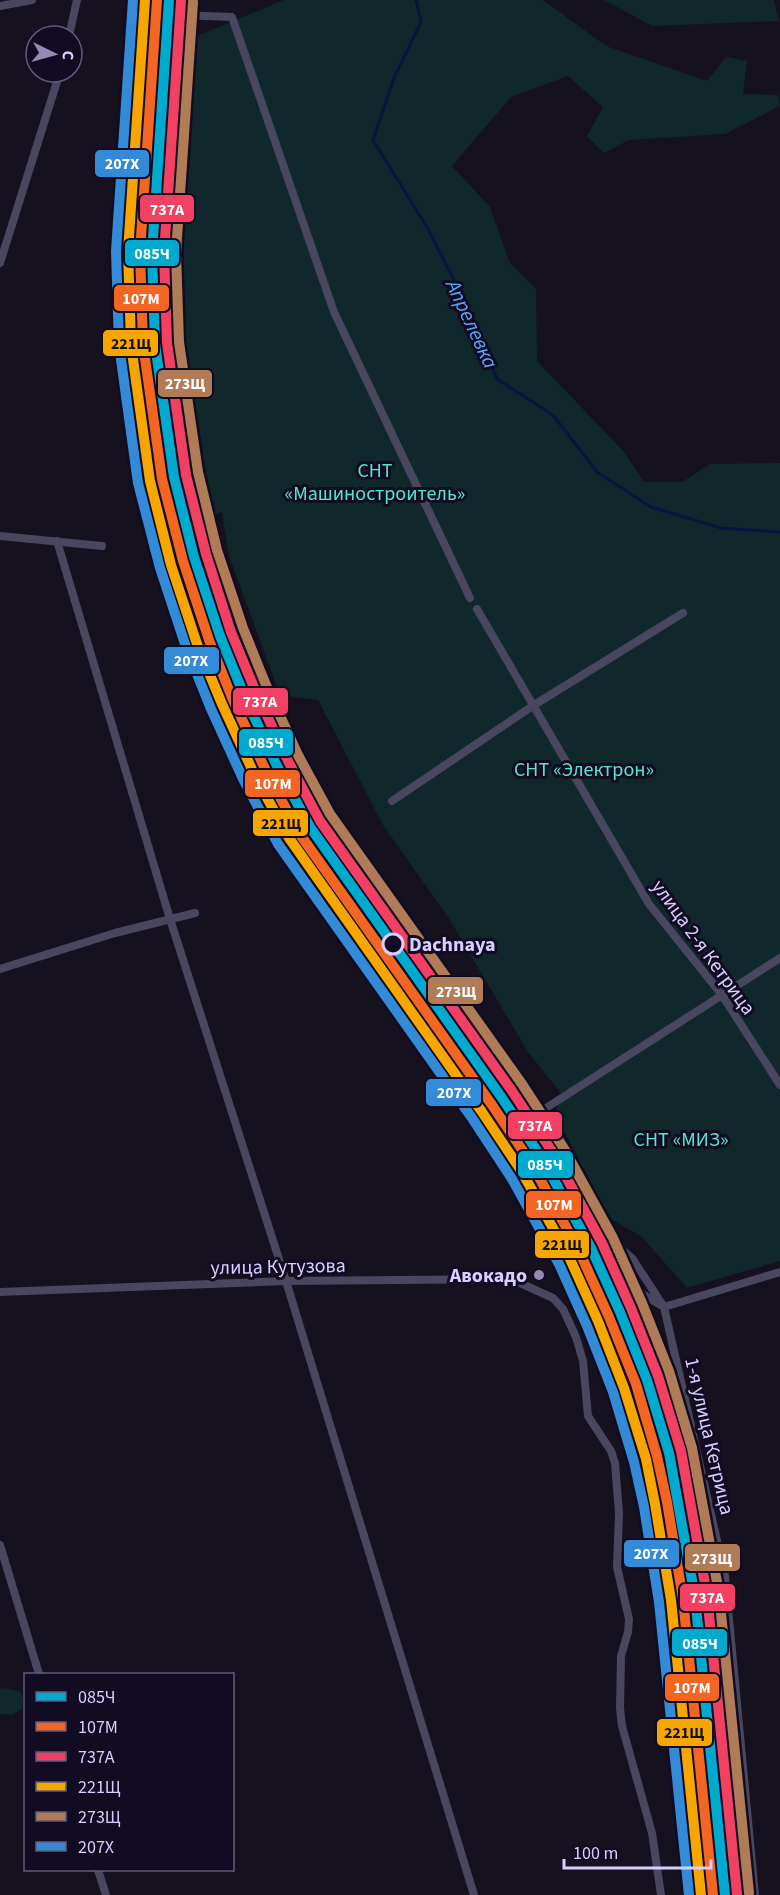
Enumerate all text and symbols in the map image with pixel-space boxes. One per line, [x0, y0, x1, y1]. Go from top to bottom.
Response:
north arrow [24, 24, 84, 84]
text: С [57, 50, 79, 61]
line badge: 207Х [94, 149, 150, 178]
text: 207Х [105, 153, 139, 175]
line badge: 737А [139, 194, 195, 223]
text: 737А [150, 199, 185, 221]
line badge: 085Ч [124, 239, 180, 267]
text: 085Ч [134, 243, 170, 265]
water label: Апрелевка [437, 273, 506, 373]
line badge: 107М [113, 284, 170, 312]
text: 107М [122, 288, 160, 310]
line badge: 221Щ [102, 329, 159, 357]
text: 221Щ [111, 333, 151, 355]
line badge: 273Щ [157, 369, 213, 398]
text: 273Щ [165, 373, 205, 395]
park label: СНТ «Машиностроитель» [285, 457, 465, 508]
line badge: 207Х [163, 646, 220, 675]
text: 207Х [174, 650, 208, 672]
line badge: 737А [232, 687, 289, 716]
text: 737А [243, 691, 278, 713]
line badge: 085Ч [238, 728, 294, 757]
text: 085Ч [248, 732, 284, 754]
park label: СНТ «Электрон» [514, 756, 654, 784]
line badge: 107М [244, 769, 301, 798]
text: 107М [254, 773, 292, 795]
line badge: 221Щ [252, 809, 309, 837]
text: 221Щ [261, 813, 301, 835]
street label: улица 2-я Кетрица [645, 874, 762, 1021]
place label: Dachnaya [409, 931, 496, 959]
marker: Dachnaya [382, 933, 404, 955]
line badge: 273Щ [427, 976, 484, 1005]
text: 273Щ [436, 981, 476, 1003]
line badge: 207Х [425, 1078, 482, 1107]
text: 207Х [437, 1082, 471, 1104]
line badge: 737А [507, 1111, 563, 1140]
text: 737А [518, 1115, 553, 1137]
park label: СНТ «МИЗ» [633, 1126, 729, 1154]
line badge: 085Ч [517, 1150, 574, 1179]
text: 085Ч [527, 1154, 563, 1176]
line badge: 107М [525, 1190, 582, 1219]
text: 107М [535, 1194, 573, 1216]
line badge: 221Щ [534, 1230, 590, 1259]
text: 221Щ [542, 1234, 582, 1256]
street label: улица Кутузова [210, 1252, 346, 1282]
place label: Авокадо [449, 1262, 527, 1290]
marker: Авокадо [532, 1268, 546, 1282]
street label: 1-я улица Кетрица [677, 1355, 741, 1518]
line badge: 207Х [623, 1539, 680, 1568]
text: 207Х [634, 1543, 668, 1565]
line badge: 273Щ [684, 1543, 741, 1572]
text: 273Щ [692, 1548, 732, 1570]
line badge: 737А [679, 1583, 736, 1612]
text: 737А [690, 1587, 725, 1609]
line badge: 085Ч [671, 1628, 728, 1657]
text: 085Ч [682, 1633, 718, 1655]
legend [24, 1673, 234, 1871]
line badge: 107М [664, 1673, 720, 1702]
text: 107М [673, 1677, 711, 1699]
text: 085Ч [78, 1685, 116, 1710]
text: 107М [78, 1715, 118, 1740]
line badge: 221Щ [656, 1718, 713, 1747]
text: 221Щ [664, 1722, 704, 1744]
text: 737А [78, 1745, 115, 1770]
text: 221Щ [78, 1775, 121, 1800]
text: 273Щ [78, 1805, 121, 1830]
scale bar [564, 1832, 711, 1870]
text: 207Х [78, 1835, 114, 1860]
text: 100 m [573, 1841, 618, 1866]

